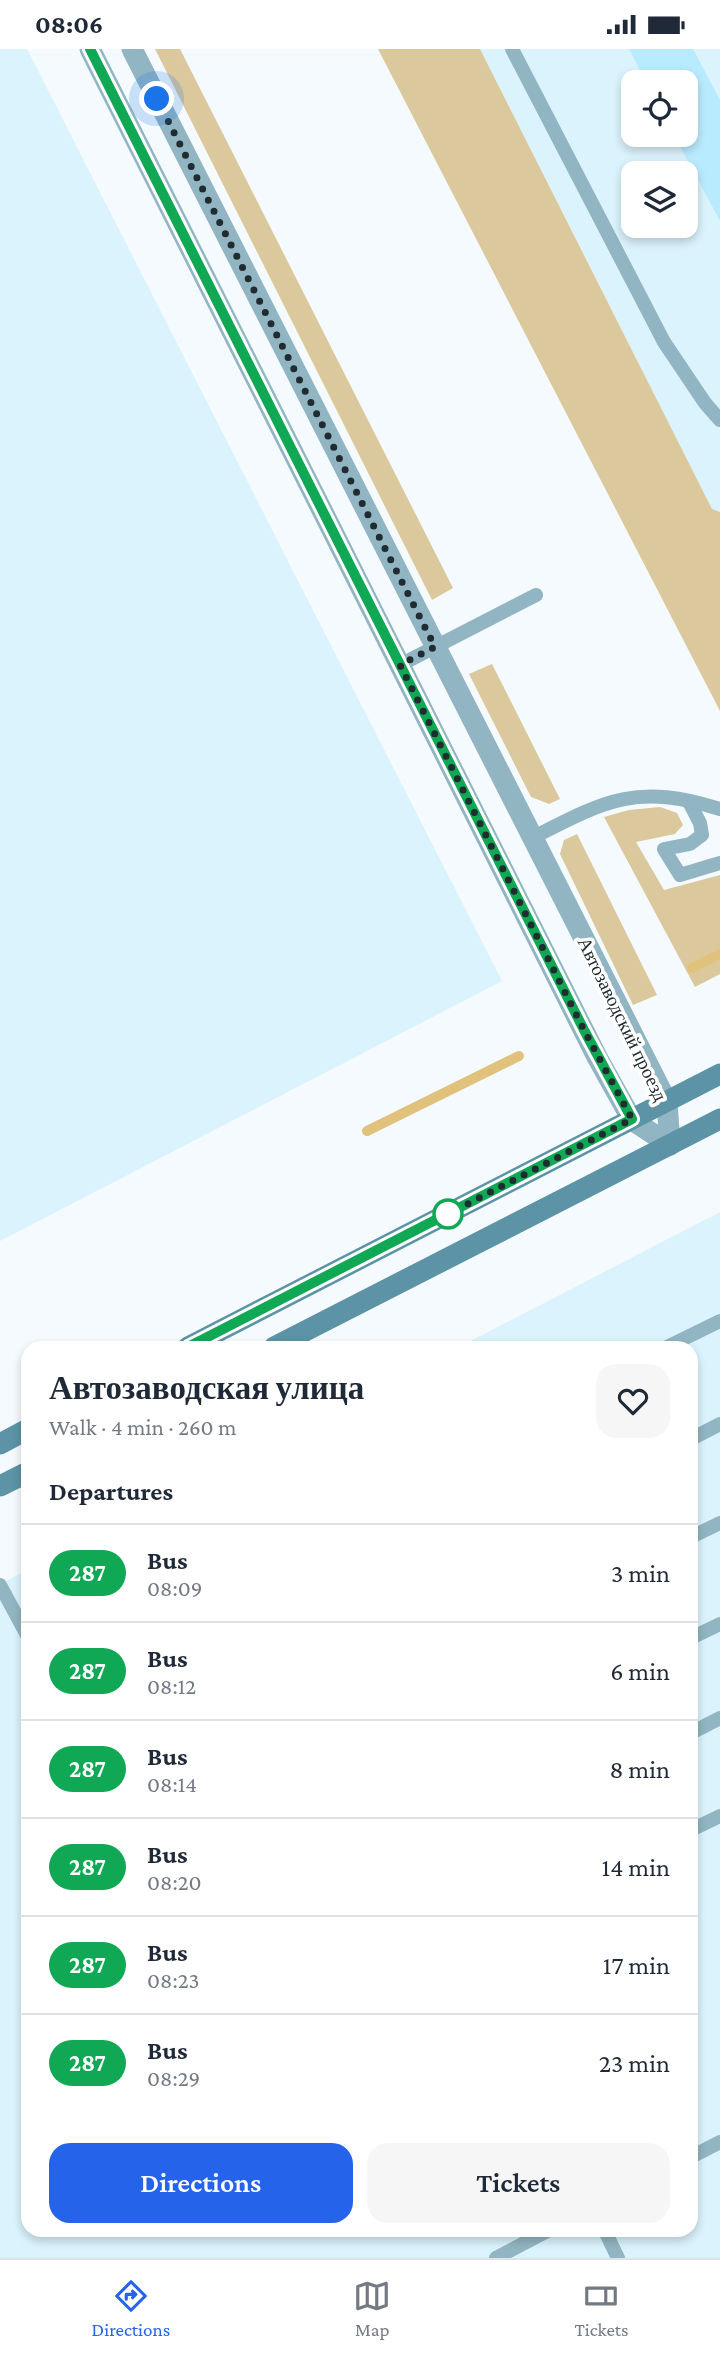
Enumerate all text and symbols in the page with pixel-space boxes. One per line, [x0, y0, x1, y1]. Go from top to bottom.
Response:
text: 08:06 [35, 10, 103, 39]
map controls [621, 70, 698, 238]
button: locate [621, 70, 698, 147]
your location [139, 81, 174, 116]
button: layers [621, 161, 698, 238]
street label: Автозаводский проезд [574, 934, 672, 1105]
unlabelled marker [433, 1199, 463, 1229]
button: heart [596, 1364, 670, 1438]
text: Автозаводская улица [49, 1369, 364, 1406]
text: Walk · 4 min · 260 m [49, 1414, 236, 1440]
text: Departures [49, 1477, 173, 1506]
text: Bus [147, 1546, 188, 1575]
text: 287 [69, 1559, 106, 1586]
text: 3 min [611, 1559, 670, 1588]
text: 08:09 [147, 1575, 202, 1601]
text: Bus [147, 1644, 188, 1673]
text: 287 [69, 1657, 106, 1684]
text: 6 min [610, 1657, 670, 1686]
text: 08:12 [147, 1673, 196, 1699]
text: Bus [147, 1742, 188, 1771]
text: 287 [69, 1755, 106, 1782]
text: 8 min [609, 1755, 670, 1784]
text: 08:14 [147, 1771, 197, 1797]
text: Bus [147, 1840, 188, 1869]
text: 287 [69, 1853, 106, 1880]
text: 14 min [602, 1853, 670, 1882]
text: 08:20 [147, 1869, 202, 1895]
text: Bus [147, 1938, 188, 1967]
text: 287 [69, 1951, 106, 1978]
text: 17 min [603, 1951, 670, 1980]
text: 08:23 [147, 1967, 200, 1993]
text: Bus [147, 2036, 188, 2065]
text: 287 [69, 2049, 106, 2076]
text: 23 min [599, 2049, 670, 2078]
text: 08:29 [147, 2065, 200, 2091]
button: Directions [49, 2143, 353, 2223]
button: Tickets [367, 2143, 670, 2223]
tab: Directions [92, 2277, 170, 2340]
tab: Map [353, 2277, 391, 2340]
tab: Tickets [574, 2277, 628, 2340]

